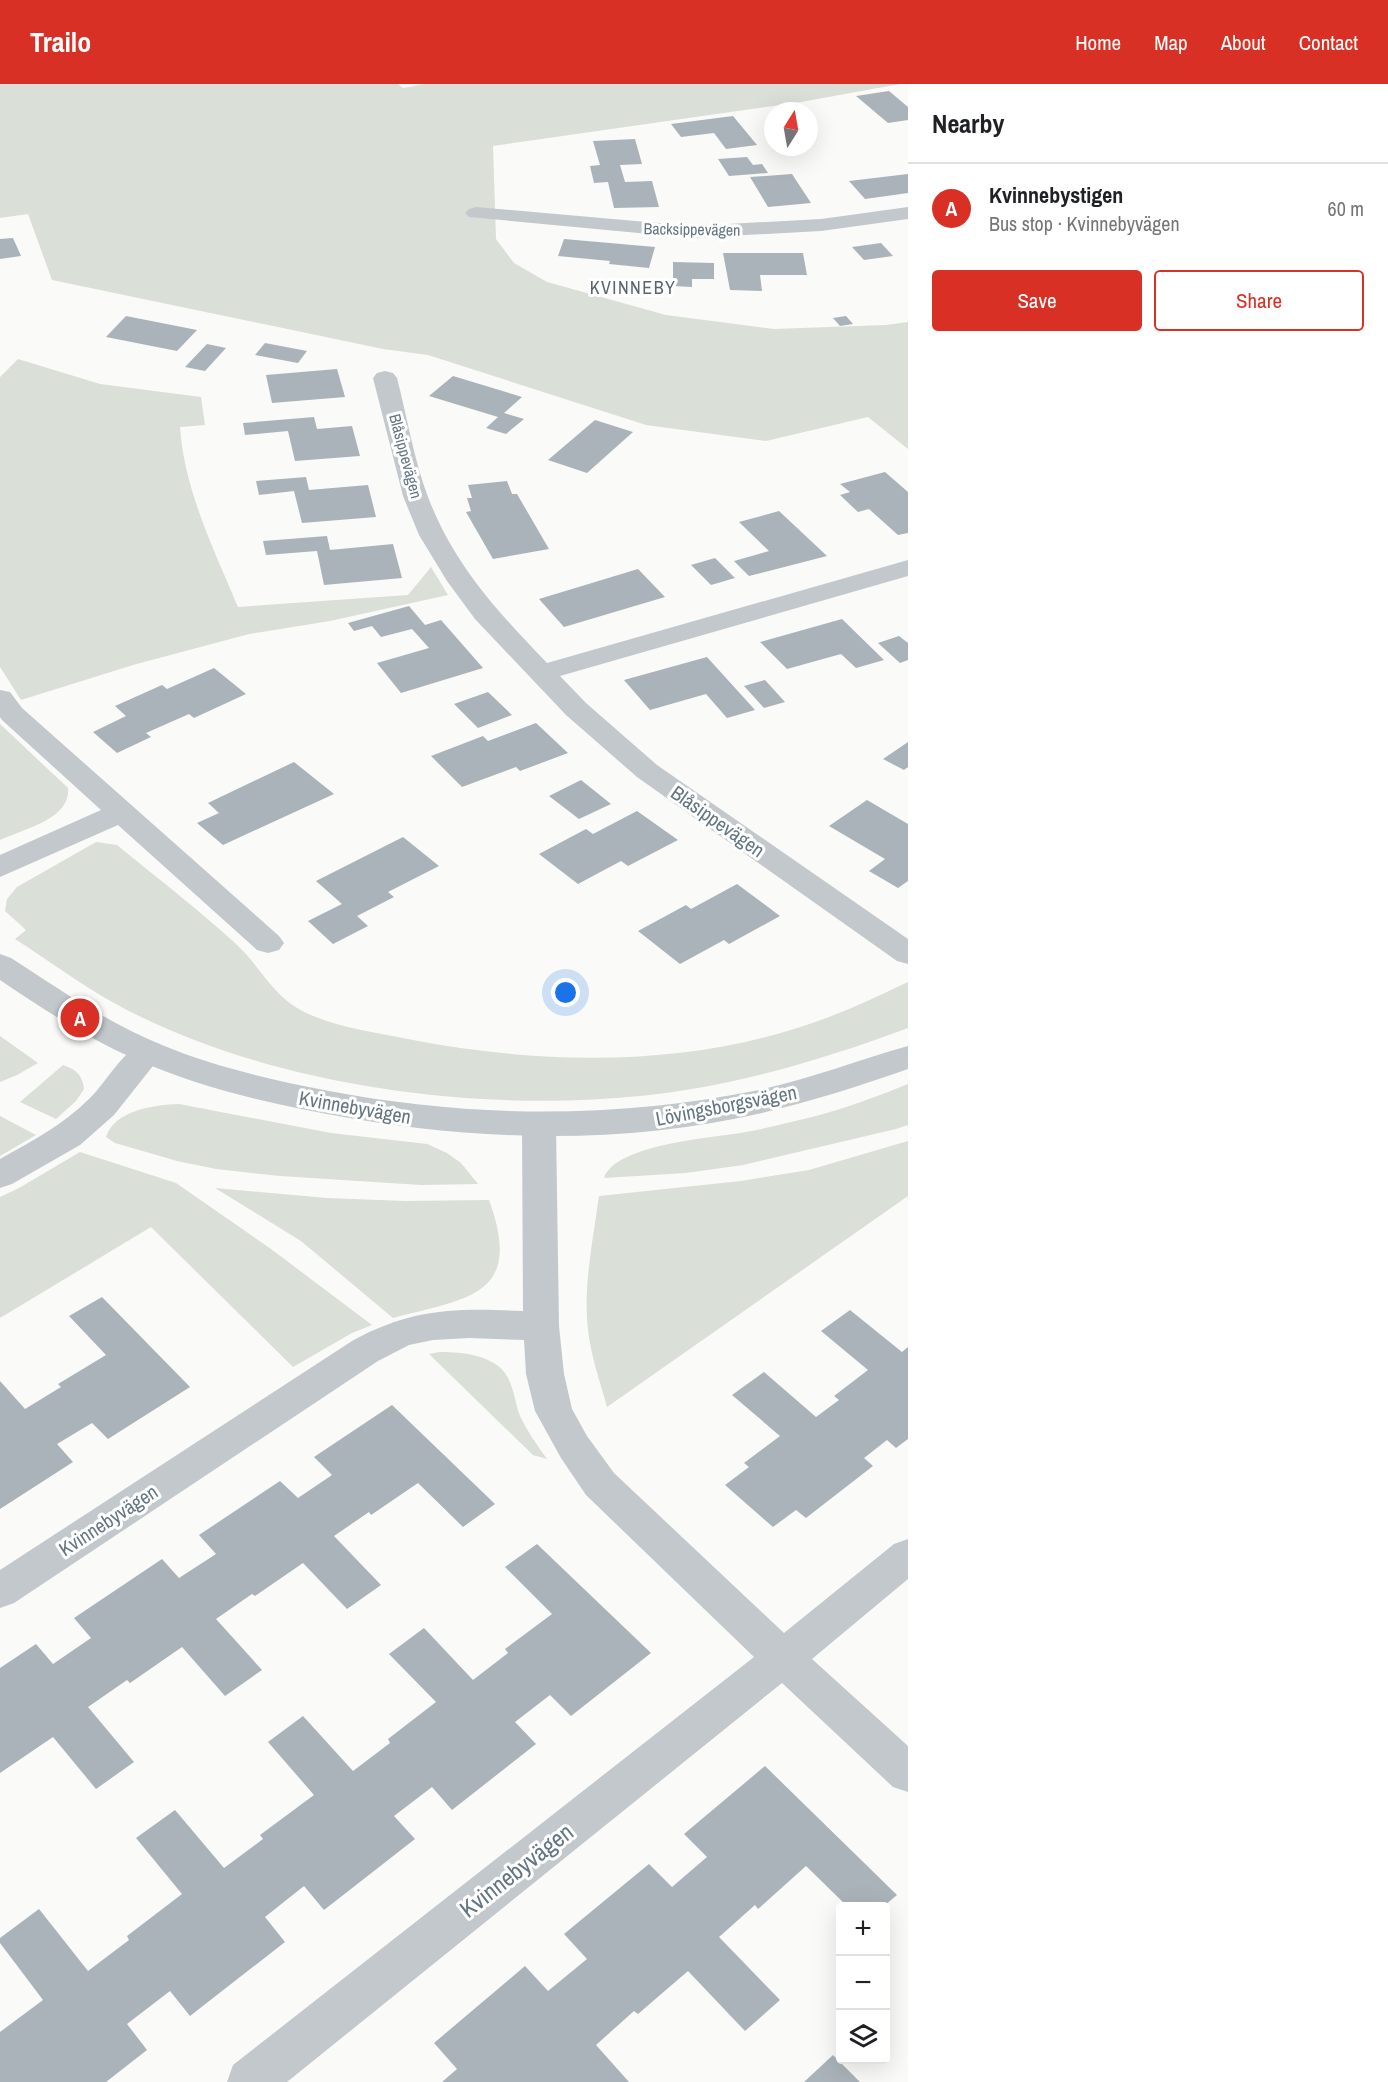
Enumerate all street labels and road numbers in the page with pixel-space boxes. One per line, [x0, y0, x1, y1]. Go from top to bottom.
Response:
street label: Backsippevägen [643, 217, 741, 241]
street label: Blåsippevägen [384, 411, 428, 501]
street label: Blåsippevägen [666, 779, 770, 863]
street label: Lövingsborgsvägen [653, 1078, 799, 1132]
street label: Kvinnebyvägen [297, 1084, 413, 1130]
street label: Kvinnebyvägen [53, 1478, 163, 1562]
street label: Kvinnebyvägen [453, 1816, 579, 1924]

